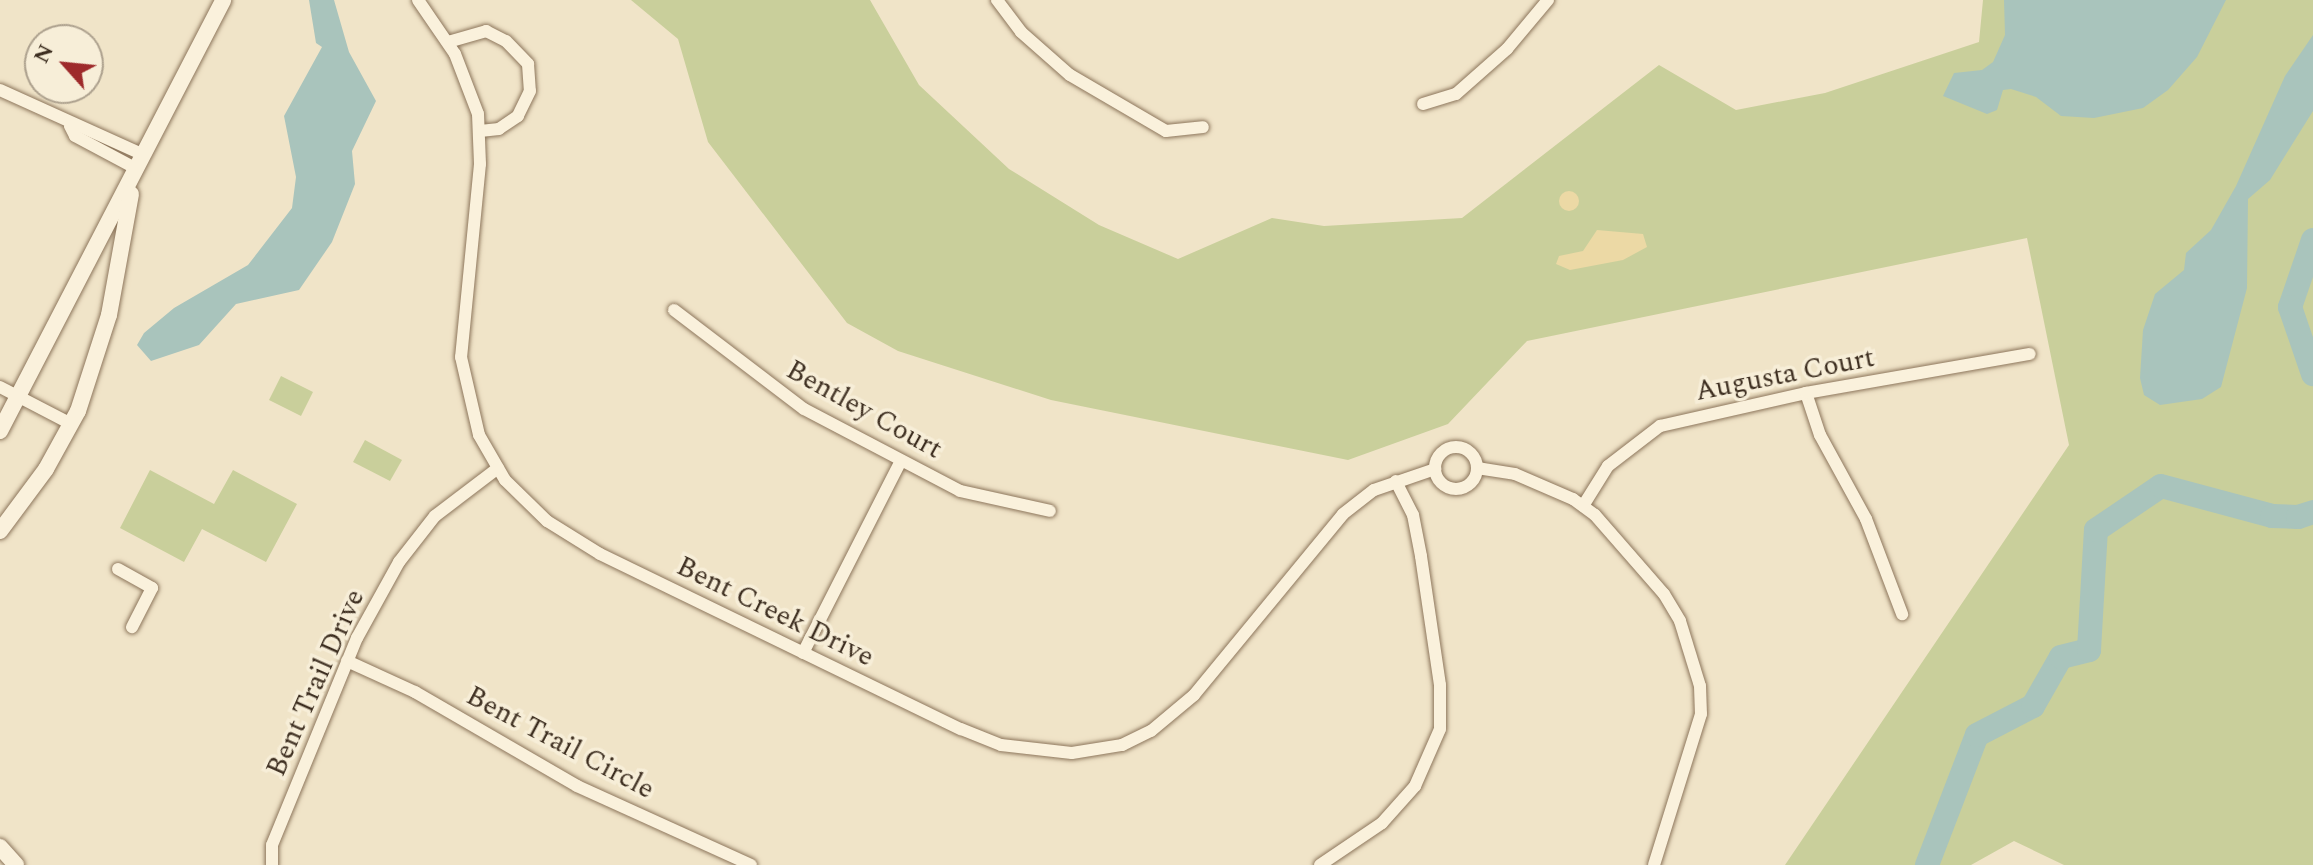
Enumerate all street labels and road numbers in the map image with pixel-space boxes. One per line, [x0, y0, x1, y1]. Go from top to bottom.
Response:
street label: Augusta Court [1693, 341, 1877, 409]
street label: Bentley Court [780, 353, 948, 467]
street label: Bent Creek Drive [671, 550, 879, 674]
street label: Bent Trail Drive [260, 584, 372, 782]
street label: Bent Trail Circle [460, 679, 660, 807]

